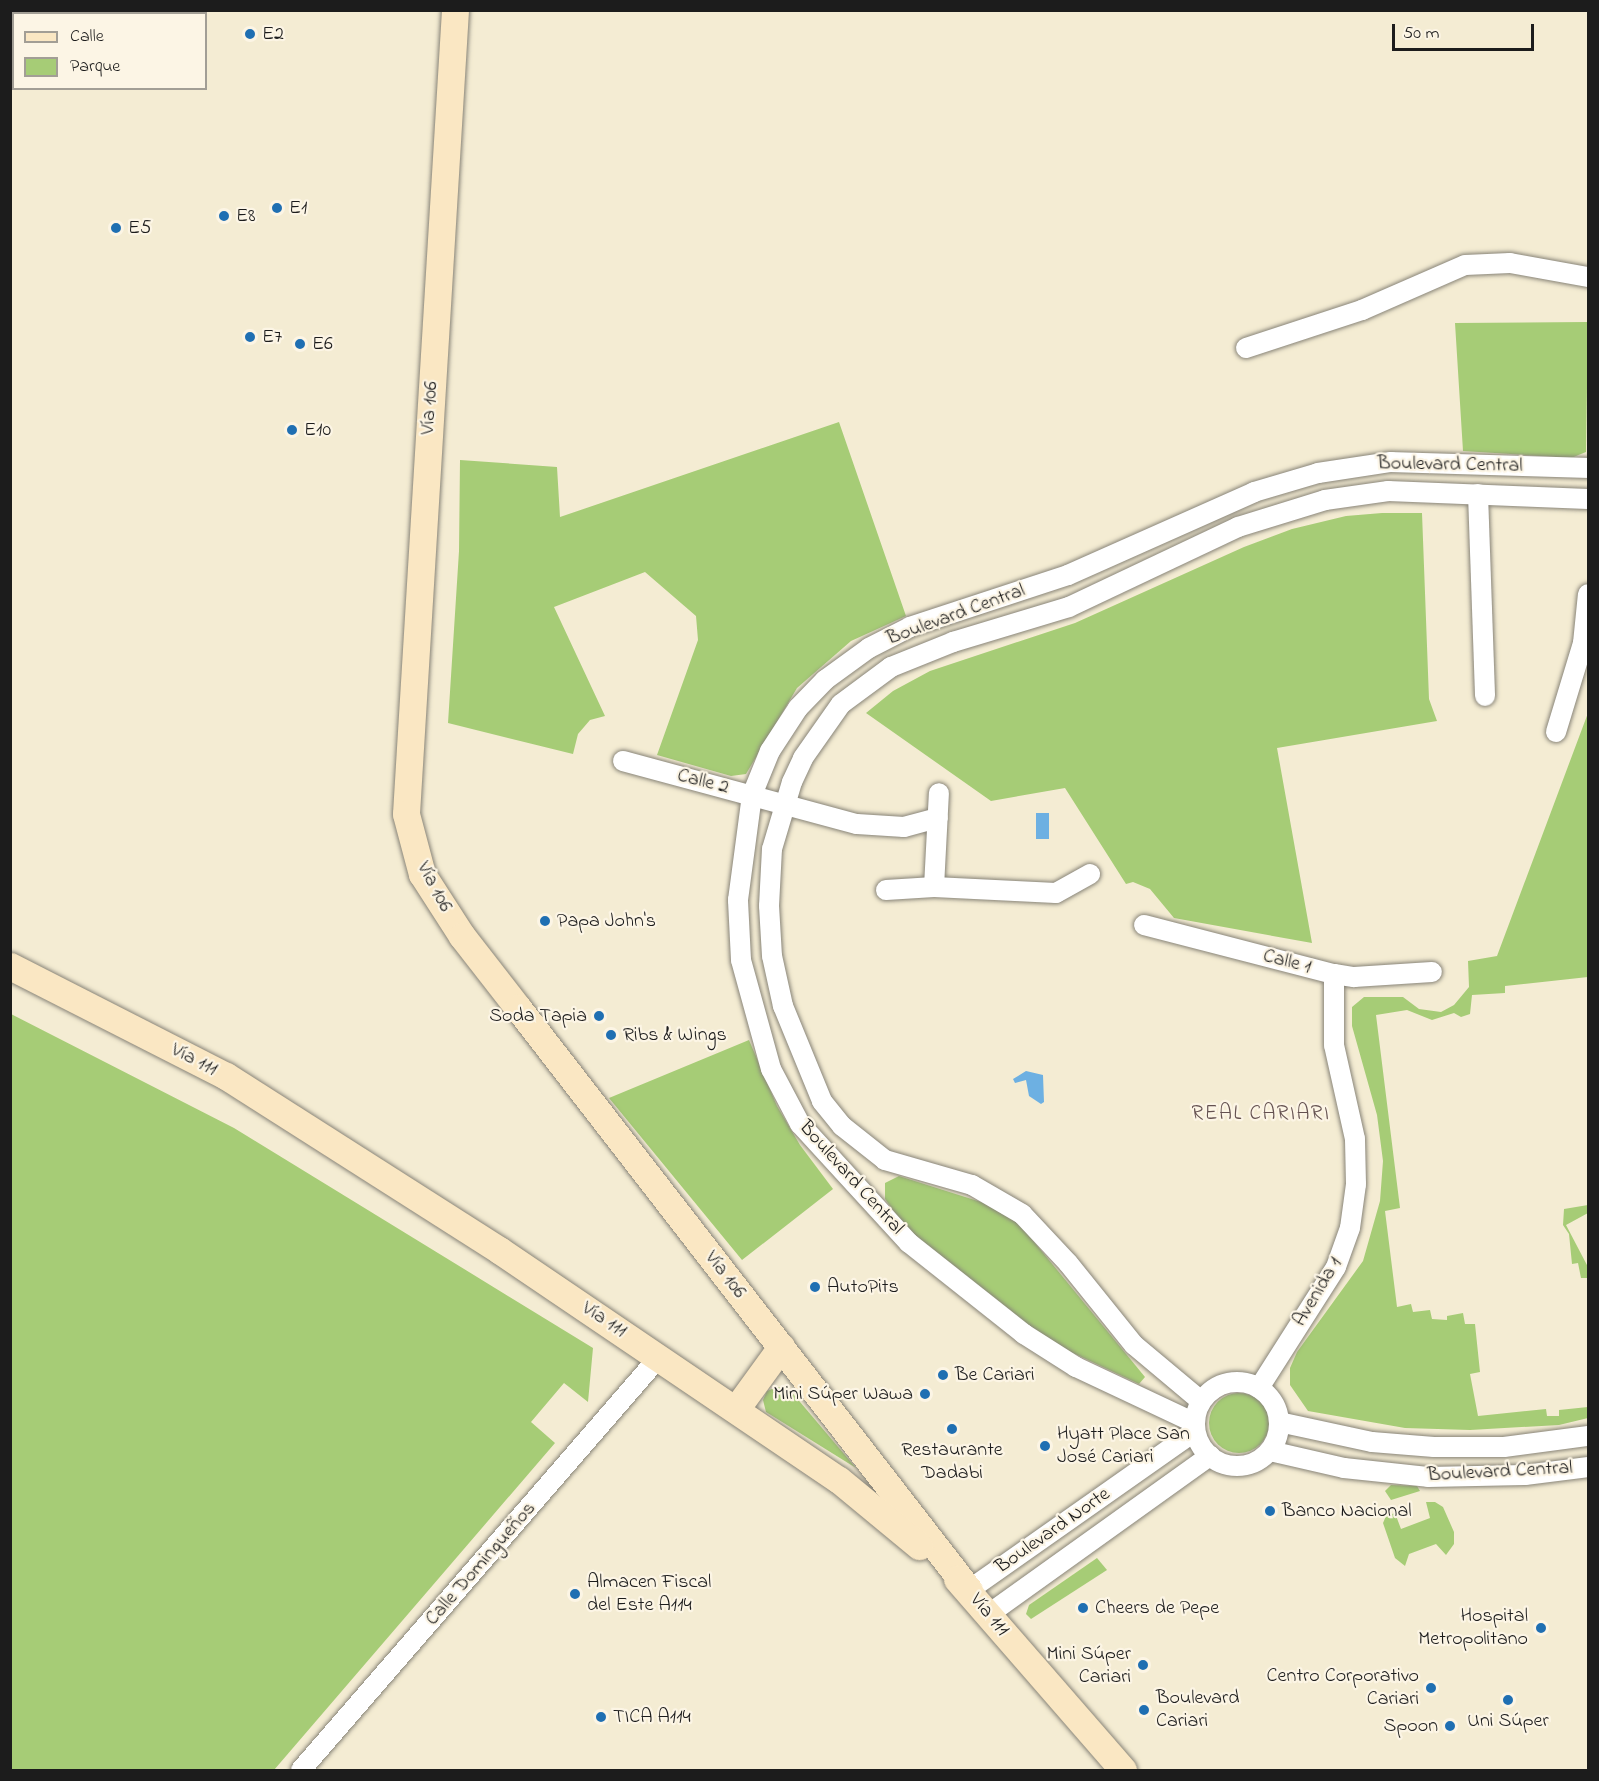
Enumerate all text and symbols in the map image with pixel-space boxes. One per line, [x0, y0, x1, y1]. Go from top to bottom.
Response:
legend [12, 12, 207, 90]
scale bar [1395, 12, 1538, 50]
text: 50 m [1403, 21, 1440, 47]
place label: E2 [262, 22, 284, 46]
text: Calle [70, 24, 104, 50]
marker: E2 [243, 27, 257, 41]
text: Parque [70, 54, 120, 80]
place label: E1 [289, 196, 307, 220]
marker: E1 [270, 201, 284, 215]
place label: E8 [236, 204, 256, 228]
marker: E8 [217, 209, 231, 223]
place label: E5 [128, 216, 152, 240]
marker: E5 [109, 221, 123, 235]
place label: E7 [262, 325, 282, 349]
marker: E7 [243, 330, 257, 344]
place label: E6 [312, 332, 333, 356]
marker: E6 [293, 337, 307, 351]
street label: Vía 106 [416, 380, 444, 436]
place label: E10 [304, 418, 331, 442]
marker: E10 [285, 423, 299, 437]
street label: Boulevard Central [1377, 452, 1523, 478]
street label: Boulevard Central [884, 579, 1028, 651]
street label: Calle 2 [675, 764, 731, 800]
street label: Vía 106 [411, 858, 457, 916]
place label: Papa John's [557, 909, 656, 933]
marker: Papa John's [538, 914, 552, 928]
street label: Calle 1 [1260, 944, 1314, 980]
place label: Soda Tapia [489, 1004, 587, 1028]
marker: Soda Tapia [592, 1009, 606, 1023]
place label: Ribs & Wings [623, 1023, 727, 1047]
marker: Ribs & Wings [604, 1028, 618, 1042]
street label: Vía 111 [167, 1038, 221, 1082]
district label: REAL CARIARI [1192, 1101, 1330, 1127]
street label: Boulevard Central [793, 1116, 909, 1240]
street label: Vía 106 [699, 1246, 751, 1304]
street label: Avenida 1 [1288, 1253, 1348, 1331]
place label: AutoPits [827, 1275, 899, 1299]
marker: AutoPits [808, 1280, 822, 1294]
street label: Vía 111 [577, 1297, 631, 1343]
place label: Be Cariari [955, 1363, 1035, 1387]
marker: Be Cariari [936, 1368, 950, 1382]
place label: Mini Súper Wawa [773, 1382, 913, 1406]
marker: Mini Súper Wawa [918, 1387, 932, 1401]
marker: Restaurante Dadabi [945, 1422, 959, 1436]
place label: Hyatt Place San José Cariari [1057, 1422, 1190, 1469]
place label: Restaurante Dadabi [901, 1438, 1003, 1485]
marker: Hyatt Place San José Cariari [1038, 1439, 1052, 1453]
street label: Boulevard Central [1427, 1456, 1573, 1488]
street label: Boulevard Norte [991, 1483, 1115, 1579]
street label: Calle Domingueños [421, 1497, 541, 1631]
place label: Banco Nacional [1282, 1499, 1412, 1523]
marker: Banco Nacional [1263, 1504, 1277, 1518]
place label: Almacen Fiscal del Este A114 [587, 1570, 711, 1617]
marker: Almacen Fiscal del Este A114 [568, 1587, 582, 1601]
street label: Vía 111 [964, 1589, 1014, 1641]
place label: Cheers de Pepe [1095, 1596, 1219, 1620]
marker: Cheers de Pepe [1076, 1601, 1090, 1615]
place label: Hospital Metropolitano [1418, 1604, 1528, 1651]
marker: Hospital Metropolitano [1532, 1619, 1550, 1637]
place label: Mini Súper Cariari [1047, 1642, 1131, 1689]
marker: Mini Súper Cariari [1136, 1658, 1150, 1672]
place label: Centro Corporativo Cariari [1267, 1664, 1419, 1711]
marker: Centro Corporativo Cariari [1424, 1681, 1438, 1695]
place label: Boulevard Cariari [1156, 1686, 1240, 1733]
marker: Uni Súper [1501, 1693, 1515, 1707]
marker: Boulevard Cariari [1137, 1703, 1151, 1717]
place label: TICA A114 [613, 1705, 691, 1729]
place label: Uni Súper [1467, 1709, 1549, 1733]
marker: TICA A114 [594, 1710, 608, 1724]
place label: Spoon [1384, 1714, 1438, 1738]
marker: Spoon [1443, 1719, 1457, 1733]

